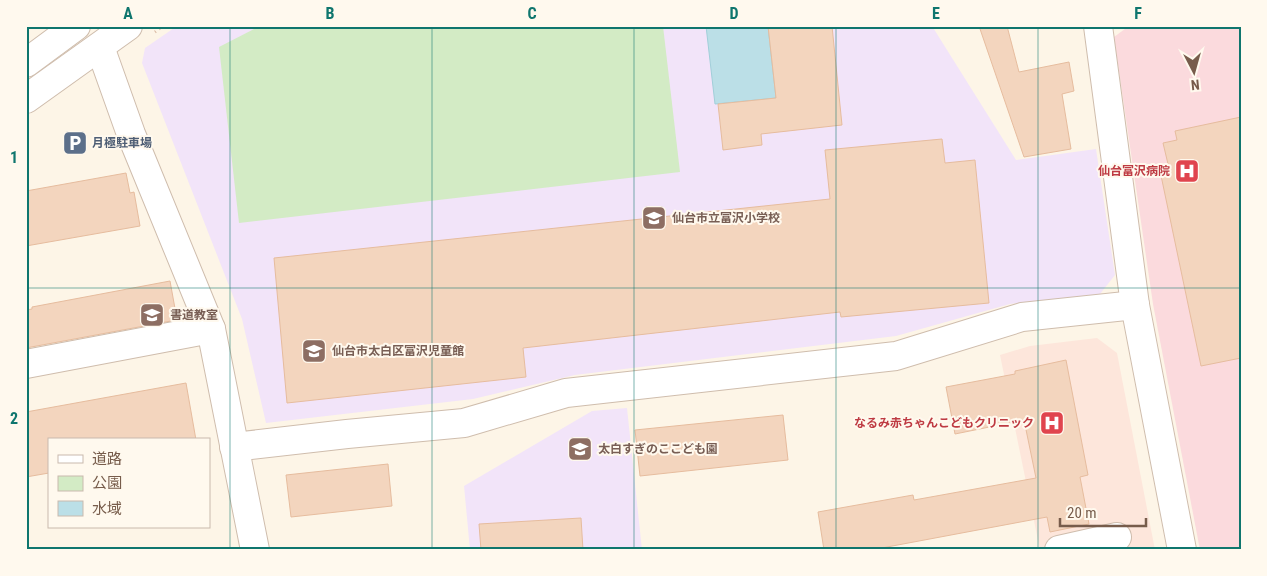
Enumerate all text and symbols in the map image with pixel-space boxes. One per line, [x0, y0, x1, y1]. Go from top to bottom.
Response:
text: A [123, 4, 133, 23]
text: B [326, 4, 335, 23]
text: C [527, 4, 537, 23]
text: D [729, 4, 739, 23]
text: E [932, 4, 940, 23]
text: F [1134, 4, 1142, 23]
north arrow [1170, 48, 1220, 98]
text: N [1190, 77, 1200, 93]
parking icon: 月極駐車場 [62, 130, 88, 156]
place label: 月極駐車場 [92, 136, 152, 150]
text: 1 [10, 148, 18, 167]
hospital icon: 仙台富沢病院 [1174, 158, 1200, 184]
place label: 仙台富沢病院 [1098, 164, 1170, 178]
school or university icon: 仙台市立富沢小学校 [641, 205, 667, 231]
place label: 仙台市立富沢小学校 [672, 211, 780, 225]
school or university icon: 書道教室 [139, 302, 165, 328]
place label: 書道教室 [170, 308, 218, 322]
school or university icon: 仙台市太白区富沢児童館 [301, 338, 327, 364]
place label: 仙台市太白区富沢児童館 [332, 344, 464, 358]
text: 2 [10, 409, 18, 428]
hospital icon: なるみ赤ちゃんこどもクリニック [1039, 410, 1065, 436]
place label: なるみ赤ちゃんこどもクリニック [854, 416, 1034, 430]
school or university icon: 太白すぎのここども園 [567, 436, 593, 462]
legend [48, 438, 210, 528]
place label: 太白すぎのここども園 [598, 442, 718, 456]
text: 道路 [92, 450, 122, 468]
text: 公園 [92, 474, 122, 492]
scale bar [1060, 496, 1146, 528]
text: 水域 [92, 500, 122, 518]
text: 20 m [1067, 504, 1097, 522]

